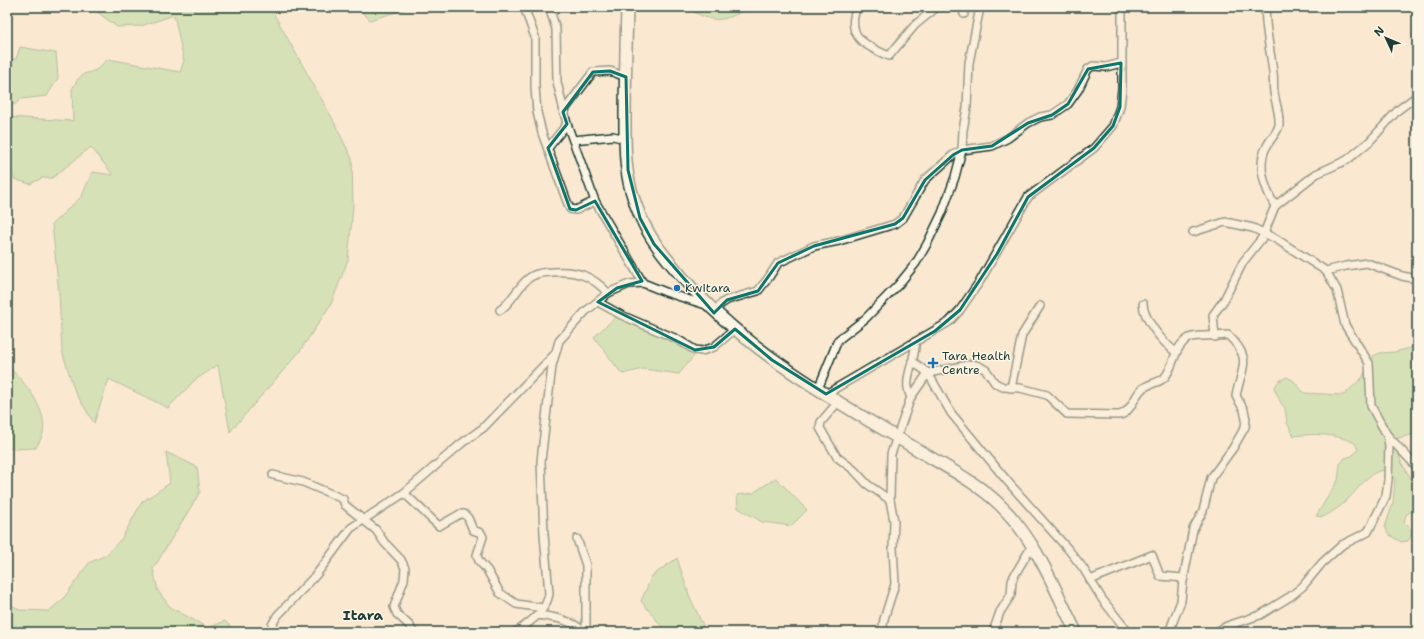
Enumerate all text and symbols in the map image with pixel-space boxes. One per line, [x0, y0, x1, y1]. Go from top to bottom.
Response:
north arrow [1366, 18, 1406, 58]
text: N [1371, 23, 1388, 40]
place label: Kwitara [685, 280, 731, 296]
marker: Kwitara [672, 283, 682, 293]
place label: Tara Health Centre [942, 348, 1010, 378]
marker: Tara Health Centre [927, 357, 939, 369]
district label: Itara [343, 606, 384, 624]

